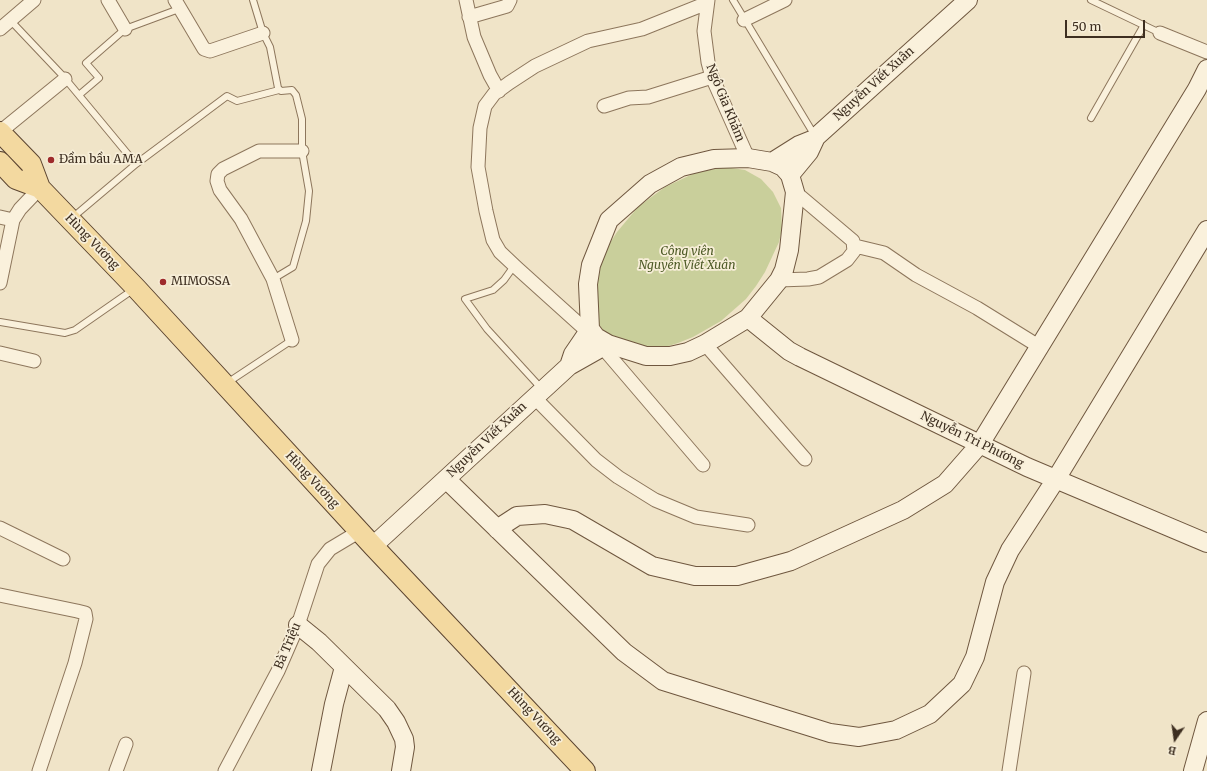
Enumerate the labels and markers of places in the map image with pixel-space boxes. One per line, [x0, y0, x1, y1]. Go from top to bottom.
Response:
place label: Đầm bầu AMA [59, 153, 143, 167]
marker: Đầm bầu AMA [46, 155, 56, 165]
place label: MIMOSSA [171, 275, 230, 289]
marker: MIMOSSA [158, 277, 168, 287]

